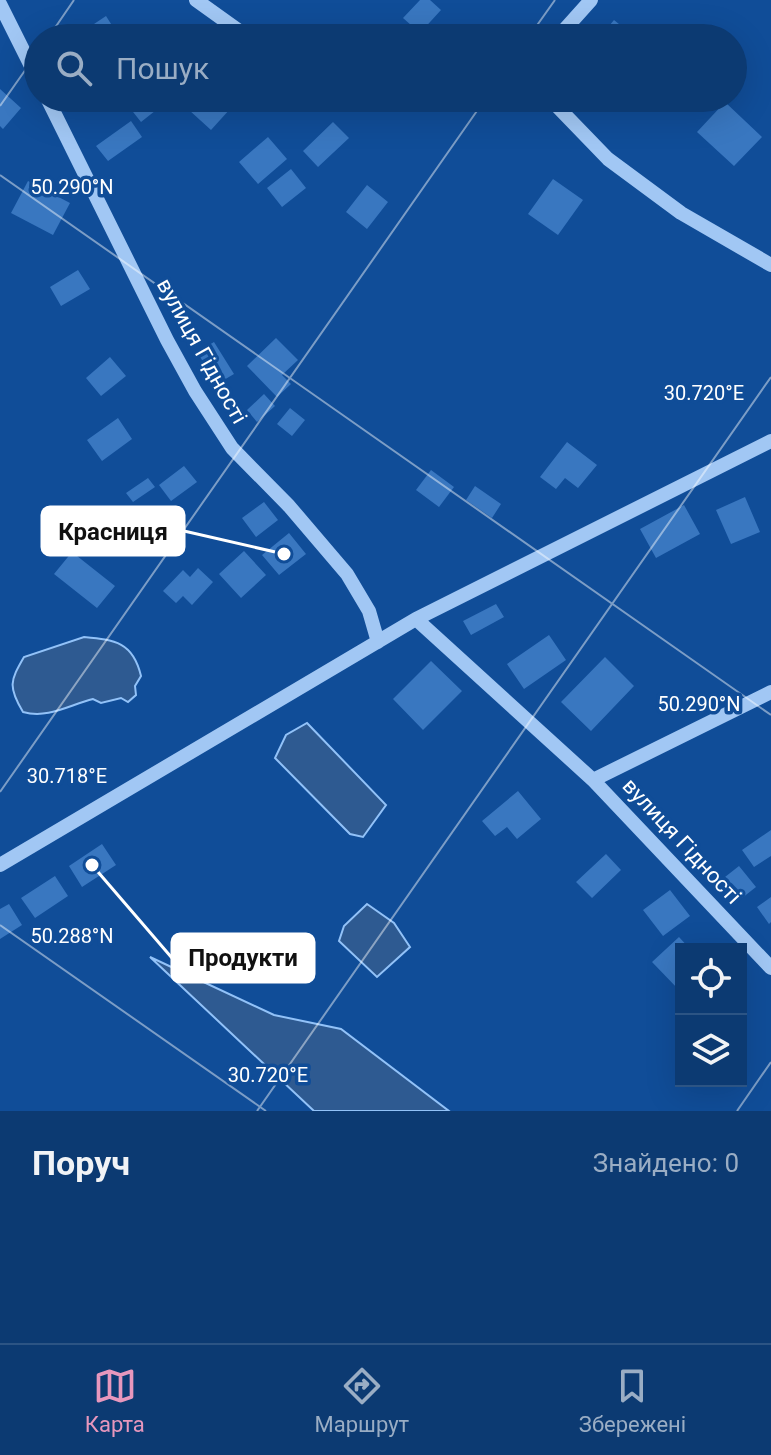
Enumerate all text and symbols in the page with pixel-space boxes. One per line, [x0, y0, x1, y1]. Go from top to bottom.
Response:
search box [24, 24, 747, 112]
icon: search [52, 46, 96, 90]
text: Пошук [116, 51, 209, 86]
text: 50.290°N [30, 175, 114, 199]
street label: вулиця Гідності [152, 274, 252, 428]
text: 30.720°E [664, 381, 744, 405]
callout: Красниця [42, 507, 184, 555]
text: Красниця [58, 518, 168, 546]
text: 50.290°N [657, 692, 741, 716]
text: 30.718°E [27, 764, 107, 788]
street label: вулиця Гідності [618, 773, 746, 909]
text: 50.288°N [30, 924, 114, 948]
callout: Продукти [172, 934, 314, 982]
map controls [675, 943, 747, 1087]
button: locate [675, 943, 747, 1015]
text: Продукти [188, 944, 298, 972]
button: layers [675, 1015, 747, 1087]
text: 30.720°E [228, 1063, 308, 1087]
text: Поруч [32, 1143, 130, 1183]
text: Знайдено: 0 [593, 1148, 739, 1178]
tab: Карта [85, 1364, 145, 1437]
tab: Маршрут [315, 1364, 409, 1437]
tab: Збережені [579, 1364, 686, 1437]

